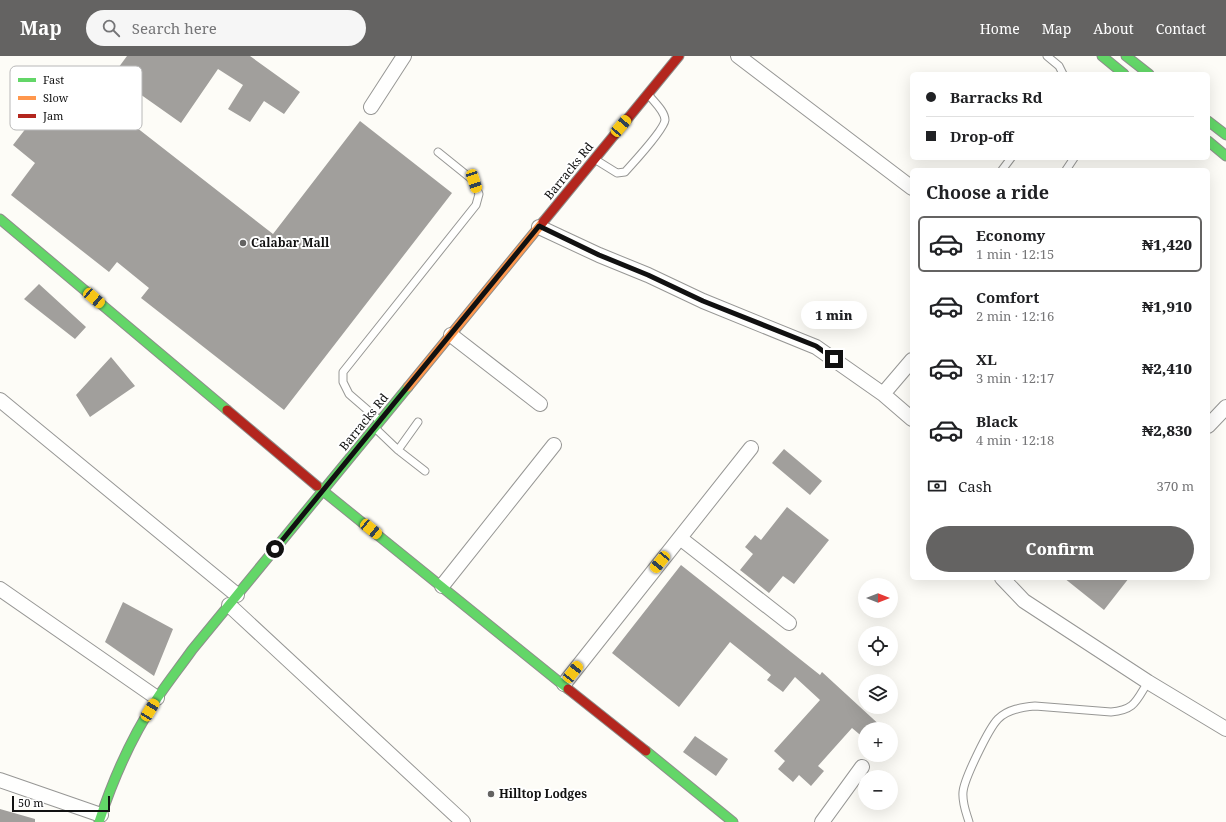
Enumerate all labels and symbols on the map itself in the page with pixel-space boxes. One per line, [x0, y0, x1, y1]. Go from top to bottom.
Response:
legend [10, 66, 142, 130]
text: Fast [43, 72, 64, 87]
text: Slow [43, 90, 69, 105]
text: Jam [42, 108, 64, 123]
car [609, 113, 633, 139]
street label: Barracks Rd [540, 138, 597, 203]
car [465, 168, 483, 194]
place label: Calabar Mall [251, 234, 330, 251]
marker: Calabar Mall [238, 238, 248, 248]
car [81, 286, 107, 310]
callout: 1 min [801, 301, 867, 329]
route end [825, 350, 843, 368]
street label: Barracks Rd [335, 389, 392, 454]
car [358, 517, 384, 541]
route start [266, 540, 284, 558]
car [648, 549, 672, 575]
north arrow [858, 578, 898, 618]
car [561, 659, 585, 685]
car [139, 697, 161, 723]
place label: Hilltop Lodges [499, 785, 587, 802]
marker: Hilltop Lodges [486, 789, 496, 799]
scale bar [12, 794, 110, 813]

